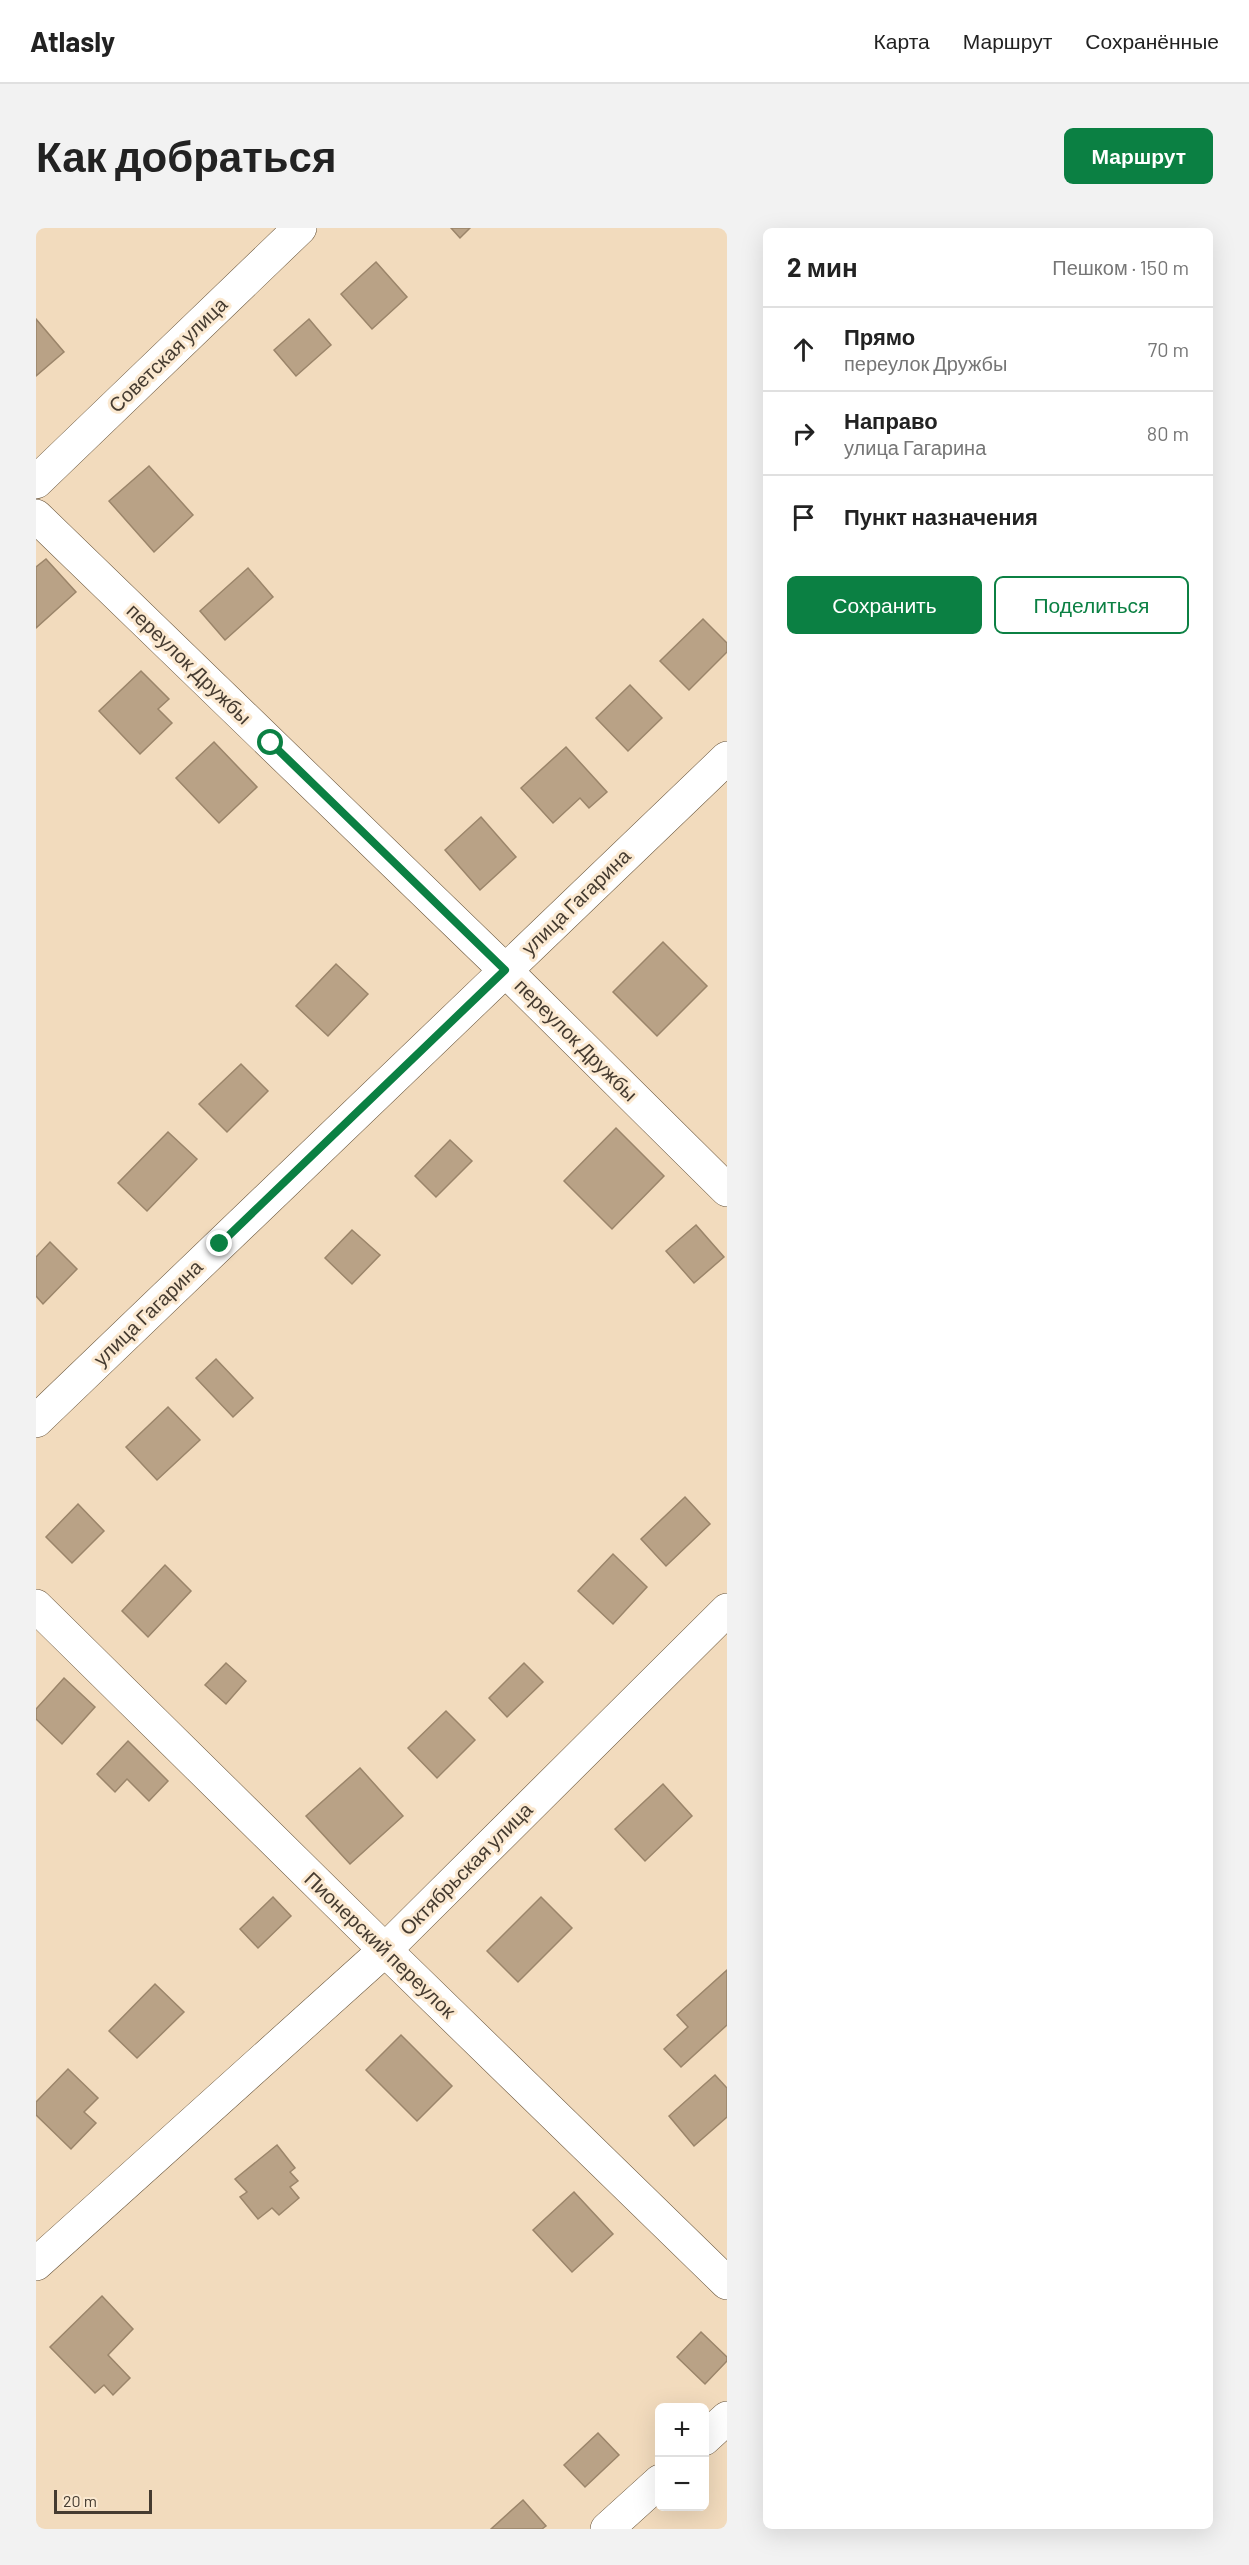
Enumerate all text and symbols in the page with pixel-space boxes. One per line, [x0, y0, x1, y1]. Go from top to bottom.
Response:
text: Atlasly [30, 24, 115, 58]
text: Карта [874, 28, 930, 53]
text: Маршрут [963, 28, 1052, 53]
text: Сохранённые [1085, 28, 1219, 53]
button: Маршрут [1064, 128, 1213, 184]
text: Как добраться [36, 130, 336, 180]
text: 2 мин [787, 251, 858, 282]
text: Пешком · 150 m [1052, 255, 1189, 279]
street label: Советская улица [103, 291, 232, 417]
text: Прямо [844, 323, 915, 349]
icon: ahead [787, 333, 820, 366]
text: 70 m [1148, 337, 1189, 361]
text: переулок Дружбы [844, 351, 1007, 375]
text: Направо [844, 407, 938, 433]
icon: right [787, 417, 820, 450]
text: 80 m [1147, 421, 1189, 445]
text: улица Гагарина [844, 435, 986, 459]
icon: arrive [787, 501, 820, 534]
text: Пункт назначения [844, 503, 1038, 529]
button: Сохранить [787, 576, 982, 634]
button: Поделиться [994, 576, 1189, 634]
street label: переулок Дружбы [123, 598, 257, 729]
route start [257, 729, 283, 755]
street label: улица Гагарина [516, 843, 635, 959]
street label: переулок Дружбы [510, 973, 643, 1106]
route end [206, 1230, 232, 1256]
street label: улица Гагарина [88, 1254, 207, 1370]
street label: Октябрьская улица [394, 1796, 537, 1940]
street label: Пионерский переулок [300, 1866, 461, 2023]
map controls [655, 2403, 709, 2511]
button: + [655, 2403, 709, 2457]
button: − [655, 2457, 709, 2511]
scale bar [54, 2487, 152, 2514]
text: 20 m [63, 2491, 97, 2510]

